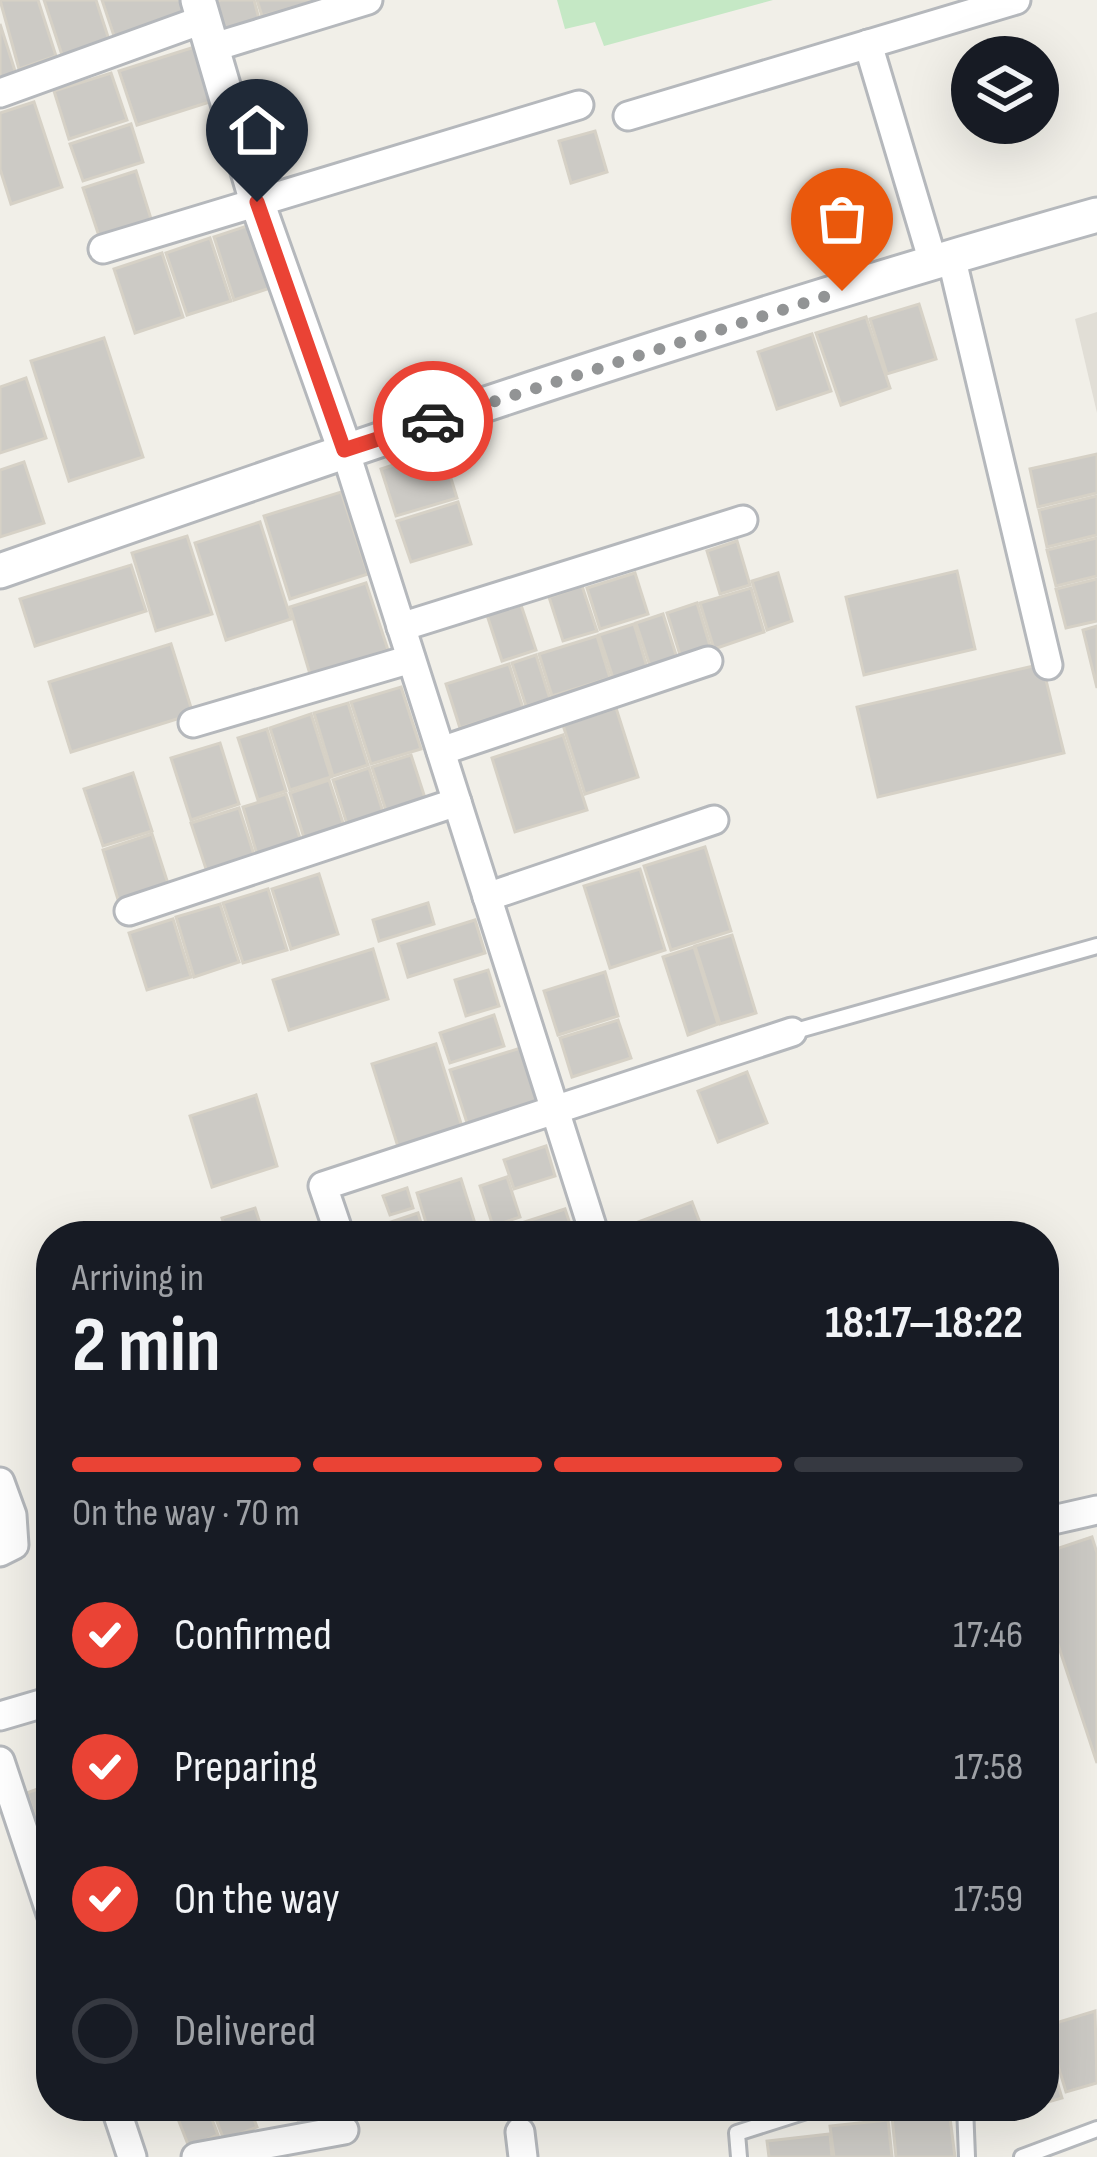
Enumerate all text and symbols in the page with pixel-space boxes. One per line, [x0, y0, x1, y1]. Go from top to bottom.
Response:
map controls [951, 36, 1059, 144]
button: layers [951, 36, 1059, 144]
pin [206, 79, 308, 202]
icon: home [224, 97, 290, 163]
pin [791, 168, 893, 291]
icon: bag [809, 186, 875, 252]
courier [373, 361, 493, 481]
icon: car [400, 388, 466, 454]
text: Arriving in [72, 1255, 204, 1302]
text: 18:17–18:22 [825, 1296, 1023, 1351]
text: 2 min [72, 1300, 221, 1393]
text: On the way · 70 m [72, 1490, 300, 1537]
icon: check [72, 1602, 138, 1668]
text: Confirmed [174, 1608, 332, 1663]
text: 17:46 [953, 1612, 1023, 1659]
icon: check [72, 1734, 138, 1800]
text: Preparing [174, 1740, 318, 1795]
text: 17:58 [954, 1744, 1023, 1791]
icon: check [72, 1866, 138, 1932]
text: On the way [174, 1872, 340, 1927]
text: 17:59 [954, 1876, 1023, 1923]
text: Delivered [174, 2004, 316, 2059]

